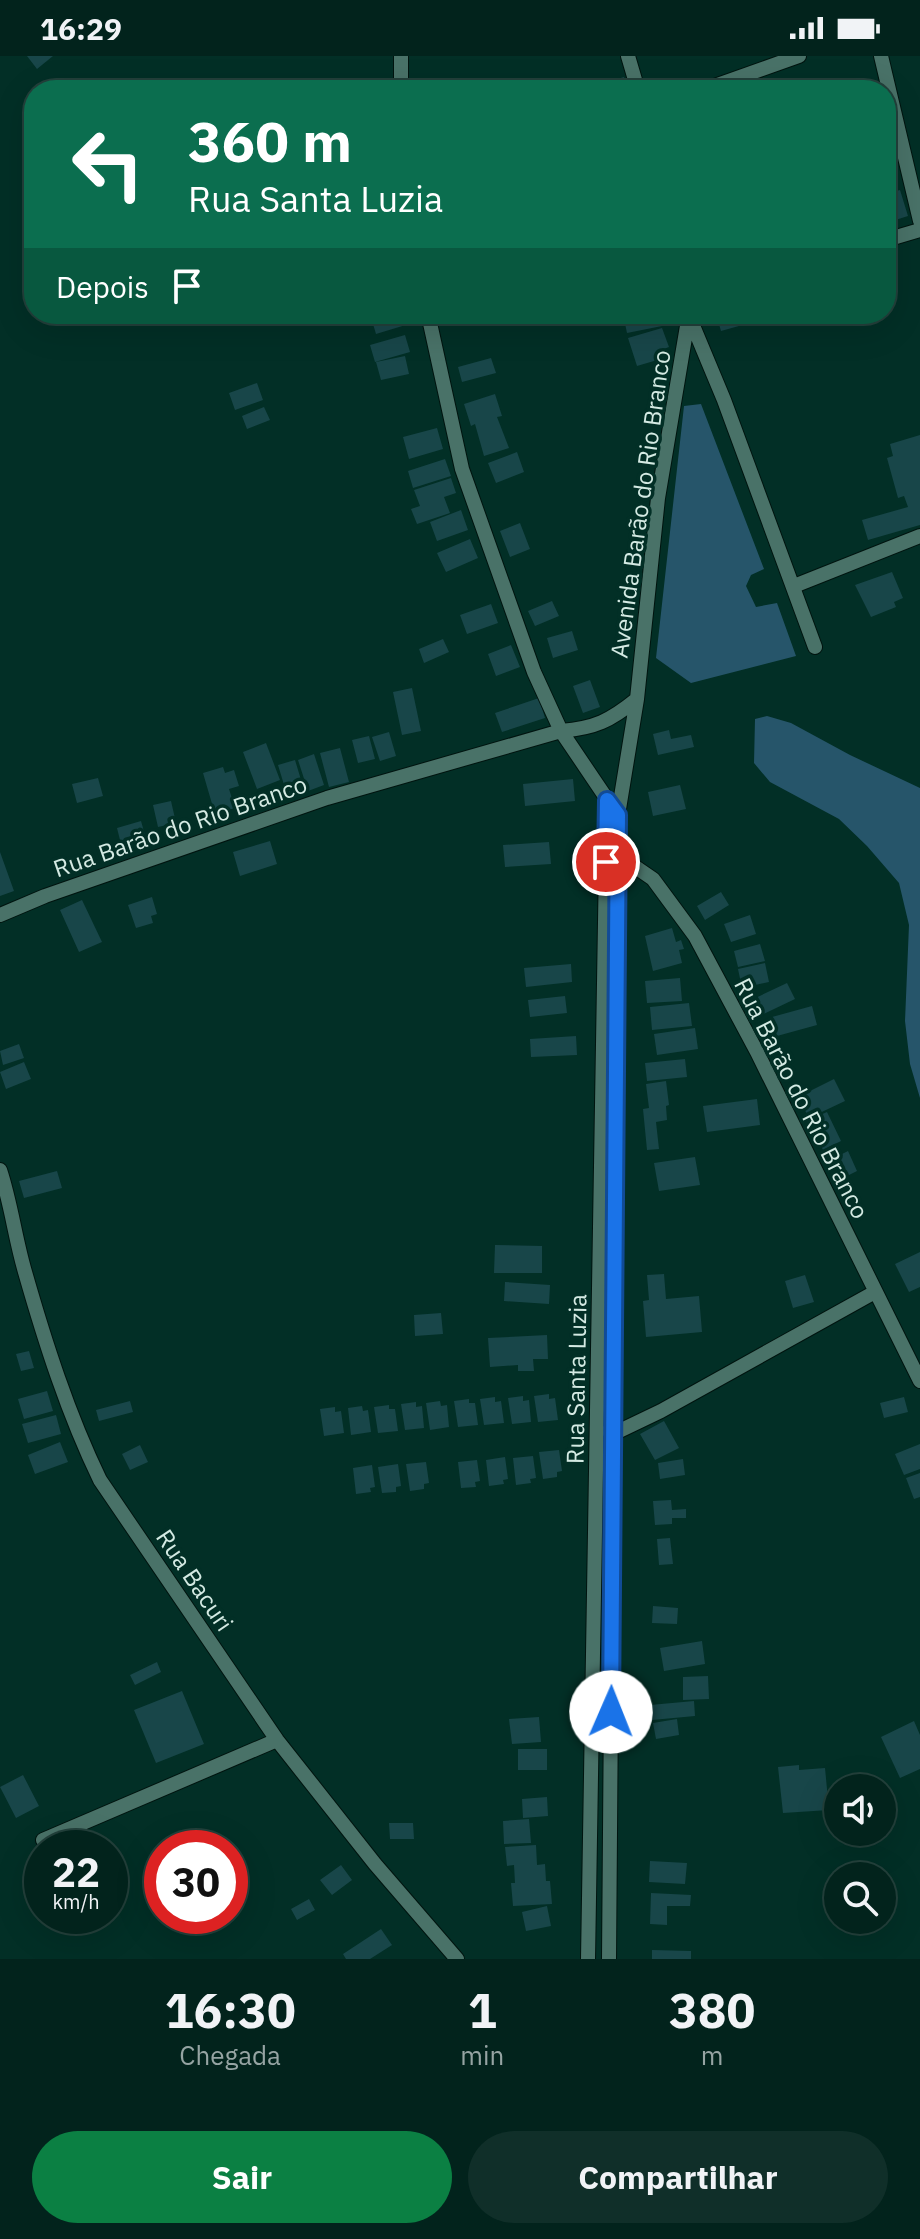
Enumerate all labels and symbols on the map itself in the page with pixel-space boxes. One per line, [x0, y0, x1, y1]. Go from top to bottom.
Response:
street label: Avenida Barão do Rio Branco [603, 348, 677, 660]
street label: Rua Barão do Rio Branco [49, 768, 311, 884]
pin [572, 828, 640, 896]
street label: Rua Barão do Rio Branco [727, 972, 877, 1224]
street label: Rua Santa Luzia [559, 1293, 593, 1464]
street label: Rua Bacuri [149, 1523, 241, 1637]
position arrow [569, 1670, 653, 1754]
speed limit sign: 30 [144, 1830, 248, 1934]

